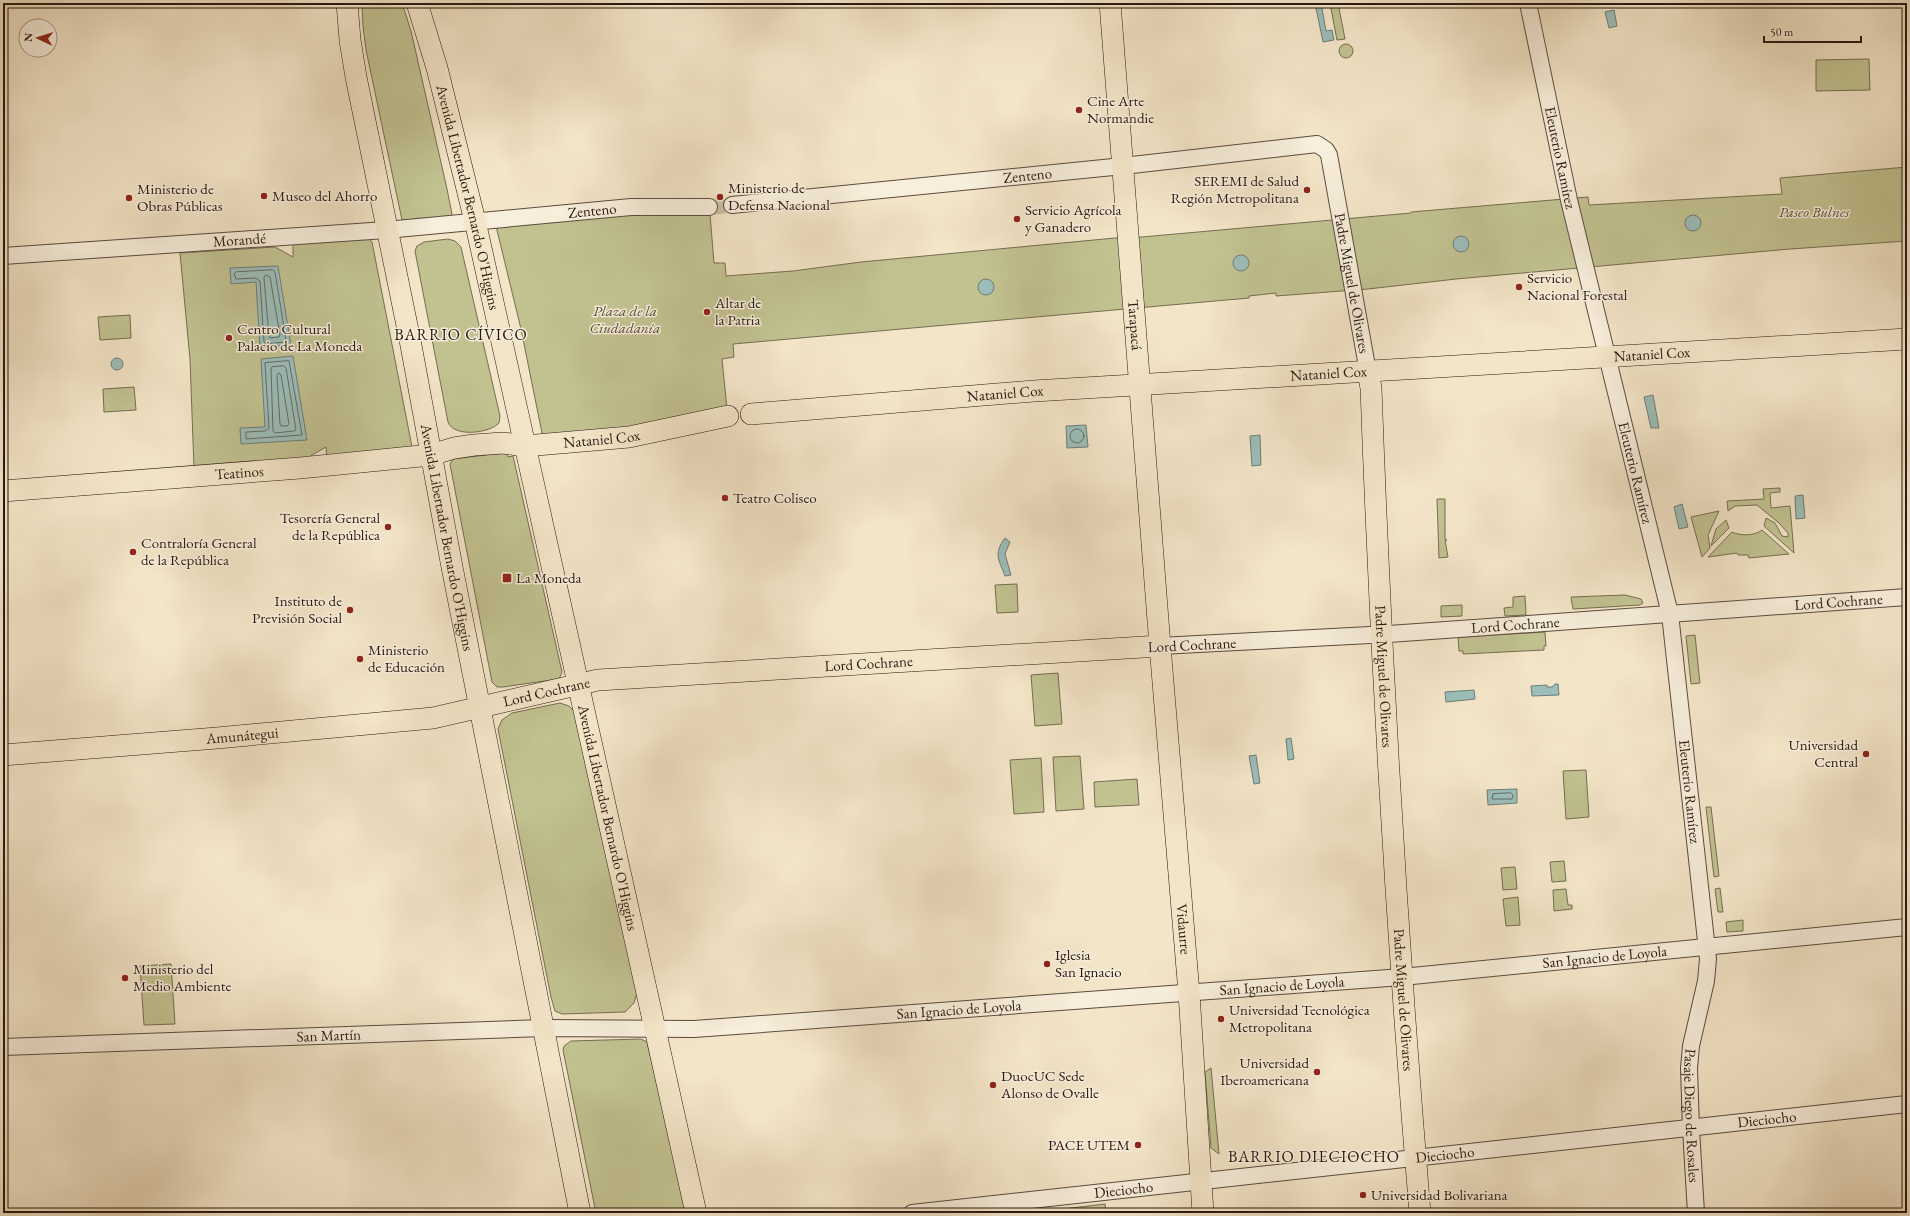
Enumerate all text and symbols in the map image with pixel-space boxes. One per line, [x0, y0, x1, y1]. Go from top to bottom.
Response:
north arrow [18, 18, 58, 58]
scale bar [1764, 18, 1861, 44]
text: 50 m [1770, 24, 1794, 40]
text: N [21, 32, 35, 42]
street label: Avenida Libertador Bernardo O'Higgins [432, 82, 505, 312]
place label: Cine Arte Normandie [1087, 91, 1154, 127]
marker: Cine Arte Normandie [1074, 105, 1084, 115]
street label: Eleuterio Ramírez [1541, 105, 1581, 211]
street label: Zenteno [1002, 163, 1053, 187]
place label: SEREMI de Salud Región Metropolitana [1171, 171, 1299, 207]
place label: Ministerio de Defensa Nacional [728, 178, 830, 214]
place label: Ministerio de Obras Públicas [137, 179, 223, 215]
marker: SEREMI de Salud Región Metropolitana [1302, 185, 1312, 195]
place label: Museo del Ahorro [272, 186, 377, 205]
marker: Museo del Ahorro [259, 191, 269, 201]
marker: Ministerio de Defensa Nacional [715, 192, 725, 202]
marker: Ministerio de Obras Públicas [124, 193, 134, 203]
street label: Zenteno [567, 198, 617, 222]
place label: Servicio Agrícola y Ganadero [1025, 200, 1121, 236]
park label: Paseo Bulnes [1779, 202, 1850, 221]
street label: Padre Miguel de Olivares [1331, 211, 1374, 355]
marker: Servicio Agrícola y Ganadero [1012, 214, 1022, 224]
street label: Morandé [212, 228, 267, 251]
place label: Servicio Nacional Forestal [1527, 268, 1628, 304]
marker: Servicio Nacional Forestal [1514, 282, 1524, 292]
place label: Altar de la Patria [714, 293, 761, 329]
street label: Tarapacá [1124, 299, 1147, 351]
park label: Plaza de la Ciudadanía [590, 301, 660, 337]
marker: Altar de la Patria [702, 307, 712, 317]
place label: Centro Cultural Palacio de La Moneda [237, 319, 362, 355]
district label: BARRIO CÍVICO [394, 324, 528, 345]
marker: Centro Cultural Palacio de La Moneda [224, 333, 234, 343]
street label: Nataniel Cox [1613, 342, 1691, 365]
street label: Nataniel Cox [1290, 361, 1368, 385]
street label: Nataniel Cox [966, 380, 1044, 405]
street label: Eleuterio Ramírez [1614, 420, 1658, 526]
street label: Avenida Libertador Bernardo O'Higgins [417, 421, 478, 653]
street label: Nataniel Cox [563, 425, 642, 452]
street label: Teatinos [214, 461, 265, 484]
place label: Teatro Coliseo [733, 488, 817, 507]
marker: Teatro Coliseo [720, 493, 730, 503]
place label: Tesorería General de la República [280, 508, 380, 544]
marker: Tesorería General de la República [383, 522, 393, 532]
place label: Contraloría General de la República [141, 533, 257, 569]
marker: Contraloría General de la República [128, 547, 138, 557]
place label: La Moneda [516, 568, 582, 587]
marker: La Moneda [501, 572, 513, 584]
street label: Lord Cochrane [1794, 589, 1883, 614]
place label: Instituto de Previsión Social [252, 591, 342, 627]
marker: Instituto de Previsión Social [345, 605, 355, 615]
street label: Padre Miguel de Olivares [1371, 605, 1398, 748]
street label: Lord Cochrane [1470, 612, 1560, 637]
street label: Lord Cochrane [1147, 633, 1237, 656]
place label: Ministerio de Educación [368, 640, 445, 676]
street label: Lord Cochrane [824, 651, 913, 675]
marker: Ministerio de Educación [355, 654, 365, 664]
street label: Lord Cochrane [501, 672, 592, 711]
street label: Avenida Libertador Bernardo O'Higgins [574, 702, 643, 933]
street label: Amunátegui [204, 722, 280, 748]
place label: Universidad Central [1789, 735, 1858, 771]
street label: Eleuterio Ramírez [1675, 739, 1705, 845]
marker: Universidad Central [1861, 749, 1871, 759]
street label: Vidaurre [1173, 903, 1196, 955]
street label: Padre Miguel de Olivares [1390, 928, 1419, 1072]
street label: San Ignacio de Loyola [1542, 941, 1668, 972]
place label: Iglesia San Ignacio [1055, 945, 1122, 981]
place label: Ministerio del Medio Ambiente [133, 959, 232, 995]
marker: Iglesia San Ignacio [1042, 959, 1052, 969]
street label: San Ignacio de Loyola [1219, 971, 1345, 999]
marker: Ministerio del Medio Ambiente [120, 973, 130, 983]
street label: San Ignacio de Loyola [896, 995, 1022, 1023]
place label: Universidad Tecnológica Metropolitana [1229, 1000, 1370, 1036]
marker: Universidad Tecnológica Metropolitana [1216, 1014, 1226, 1024]
street label: San Martín [296, 1024, 361, 1046]
street label: Pasaje Diego de Rosales [1680, 1048, 1704, 1183]
place label: Universidad Iberoamericana [1220, 1053, 1309, 1089]
place label: DuocUC Sede Alonso de Ovalle [1000, 1066, 1099, 1102]
marker: Universidad Iberoamericana [1312, 1067, 1322, 1077]
marker: DuocUC Sede Alonso de Ovalle [988, 1080, 998, 1090]
street label: Dieciocho [1736, 1106, 1797, 1132]
place label: PACE UTEM [1048, 1135, 1130, 1154]
marker: PACE UTEM [1133, 1140, 1143, 1150]
street label: Dieciocho [1414, 1141, 1475, 1167]
district label: BARRIO DIECIOCHO [1228, 1146, 1400, 1167]
street label: Dieciocho [1093, 1177, 1154, 1202]
place label: Universidad Bolivariana [1371, 1185, 1508, 1204]
marker: Universidad Bolivariana [1358, 1190, 1368, 1200]

